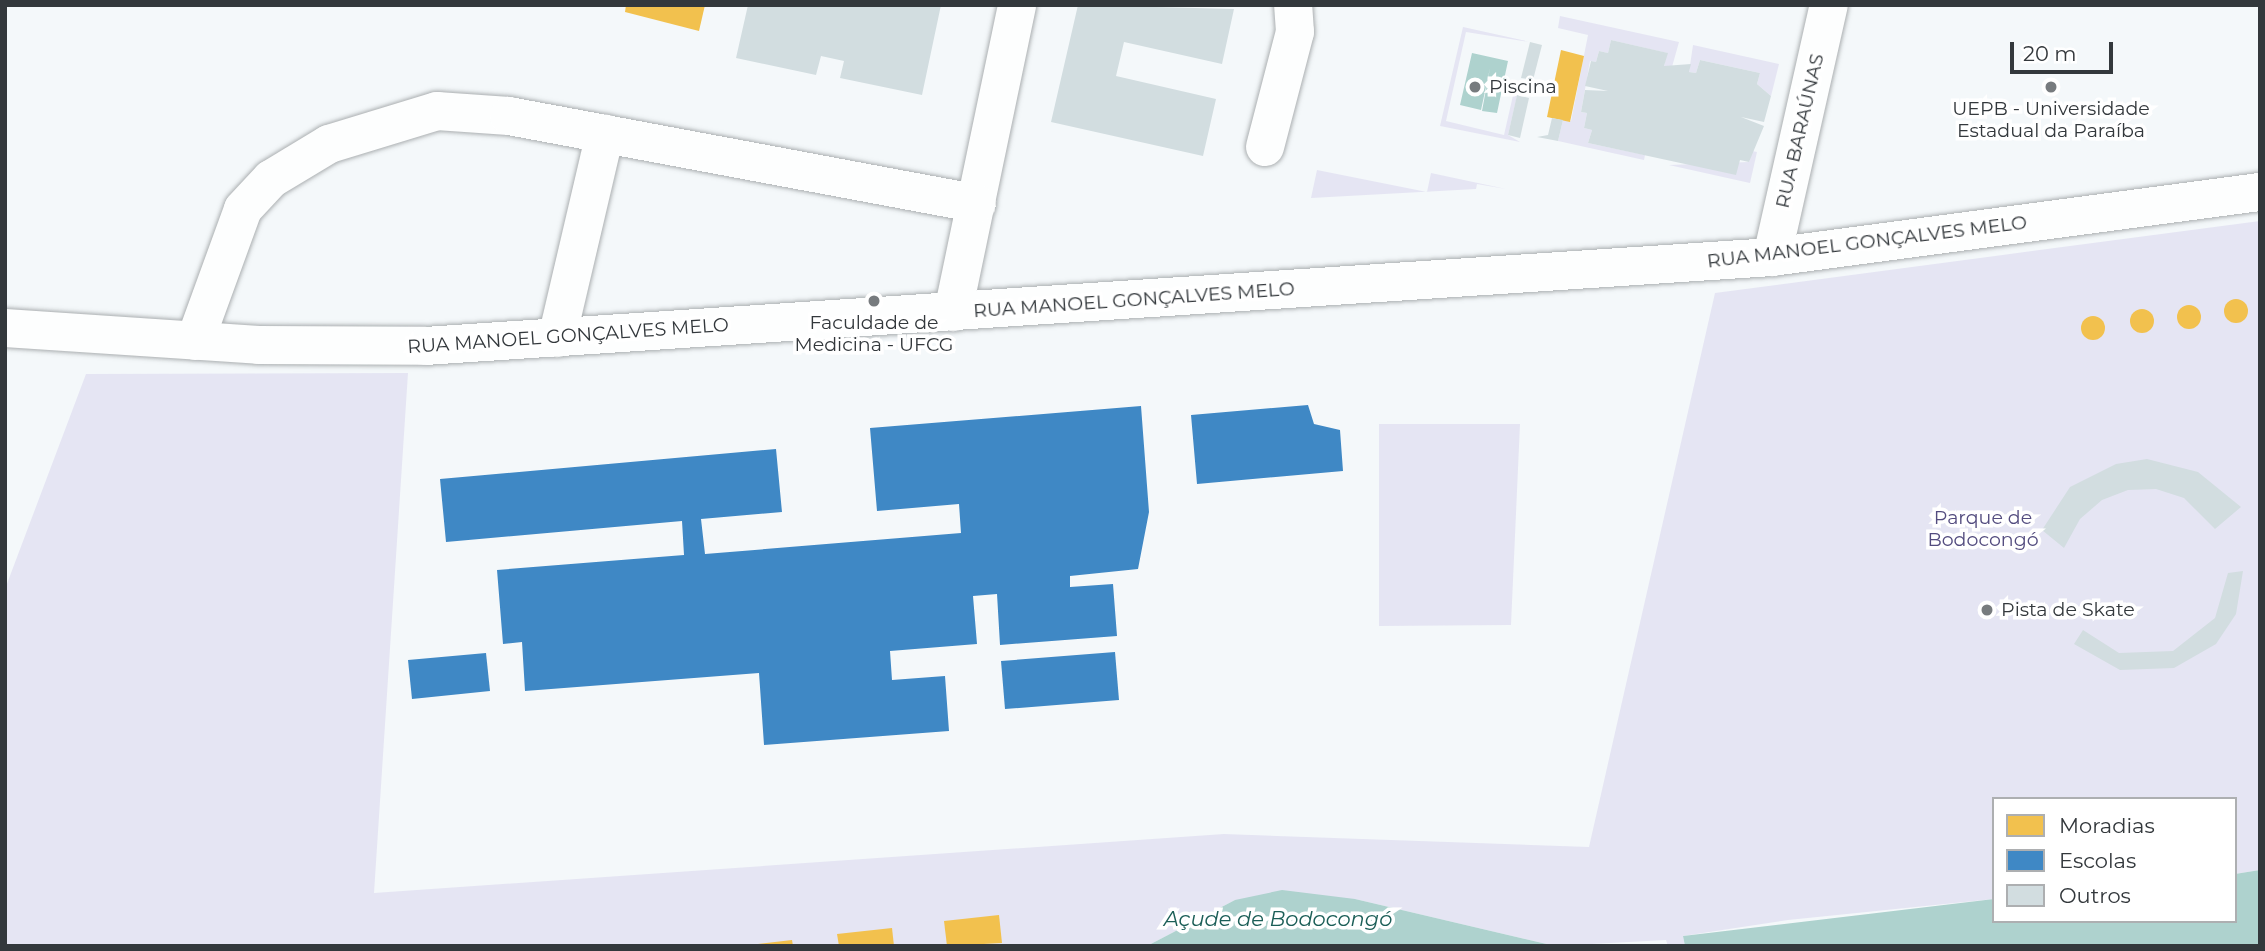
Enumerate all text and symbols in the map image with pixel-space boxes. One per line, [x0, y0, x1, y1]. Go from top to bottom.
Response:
scale bar [2013, 28, 2116, 72]
text: 20 m [2023, 41, 2077, 66]
street label: RUA BARAÚNAS [1771, 52, 1829, 210]
place label: Piscina [1489, 76, 1557, 98]
marker: Piscina [1467, 79, 1483, 95]
marker: UEPB - Universidade Estadual da Paraíba [2043, 79, 2059, 95]
place label: UEPB - Universidade Estadual da Paraíba [1952, 98, 2150, 142]
street label: RUA MANOEL GONÇALVES MELO [1706, 211, 2028, 273]
street label: RUA MANOEL GONÇALVES MELO [972, 277, 1296, 323]
marker: Faculdade de Medicina - UFCG [866, 293, 882, 309]
place label: Faculdade de Medicina - UFCG [795, 312, 953, 356]
street label: RUA MANOEL GONÇALVES MELO [406, 313, 730, 359]
park label: Parque de Bodocongó [1927, 507, 2039, 551]
place label: Pista de Skate [2001, 599, 2135, 621]
marker: Pista de Skate [1979, 602, 1995, 618]
legend [1992, 797, 2237, 923]
text: Moradias [2059, 813, 2155, 838]
text: Escolas [2059, 848, 2136, 873]
text: Outros [2059, 883, 2131, 908]
water label: Açude de Bodocongó [1164, 906, 1392, 932]

